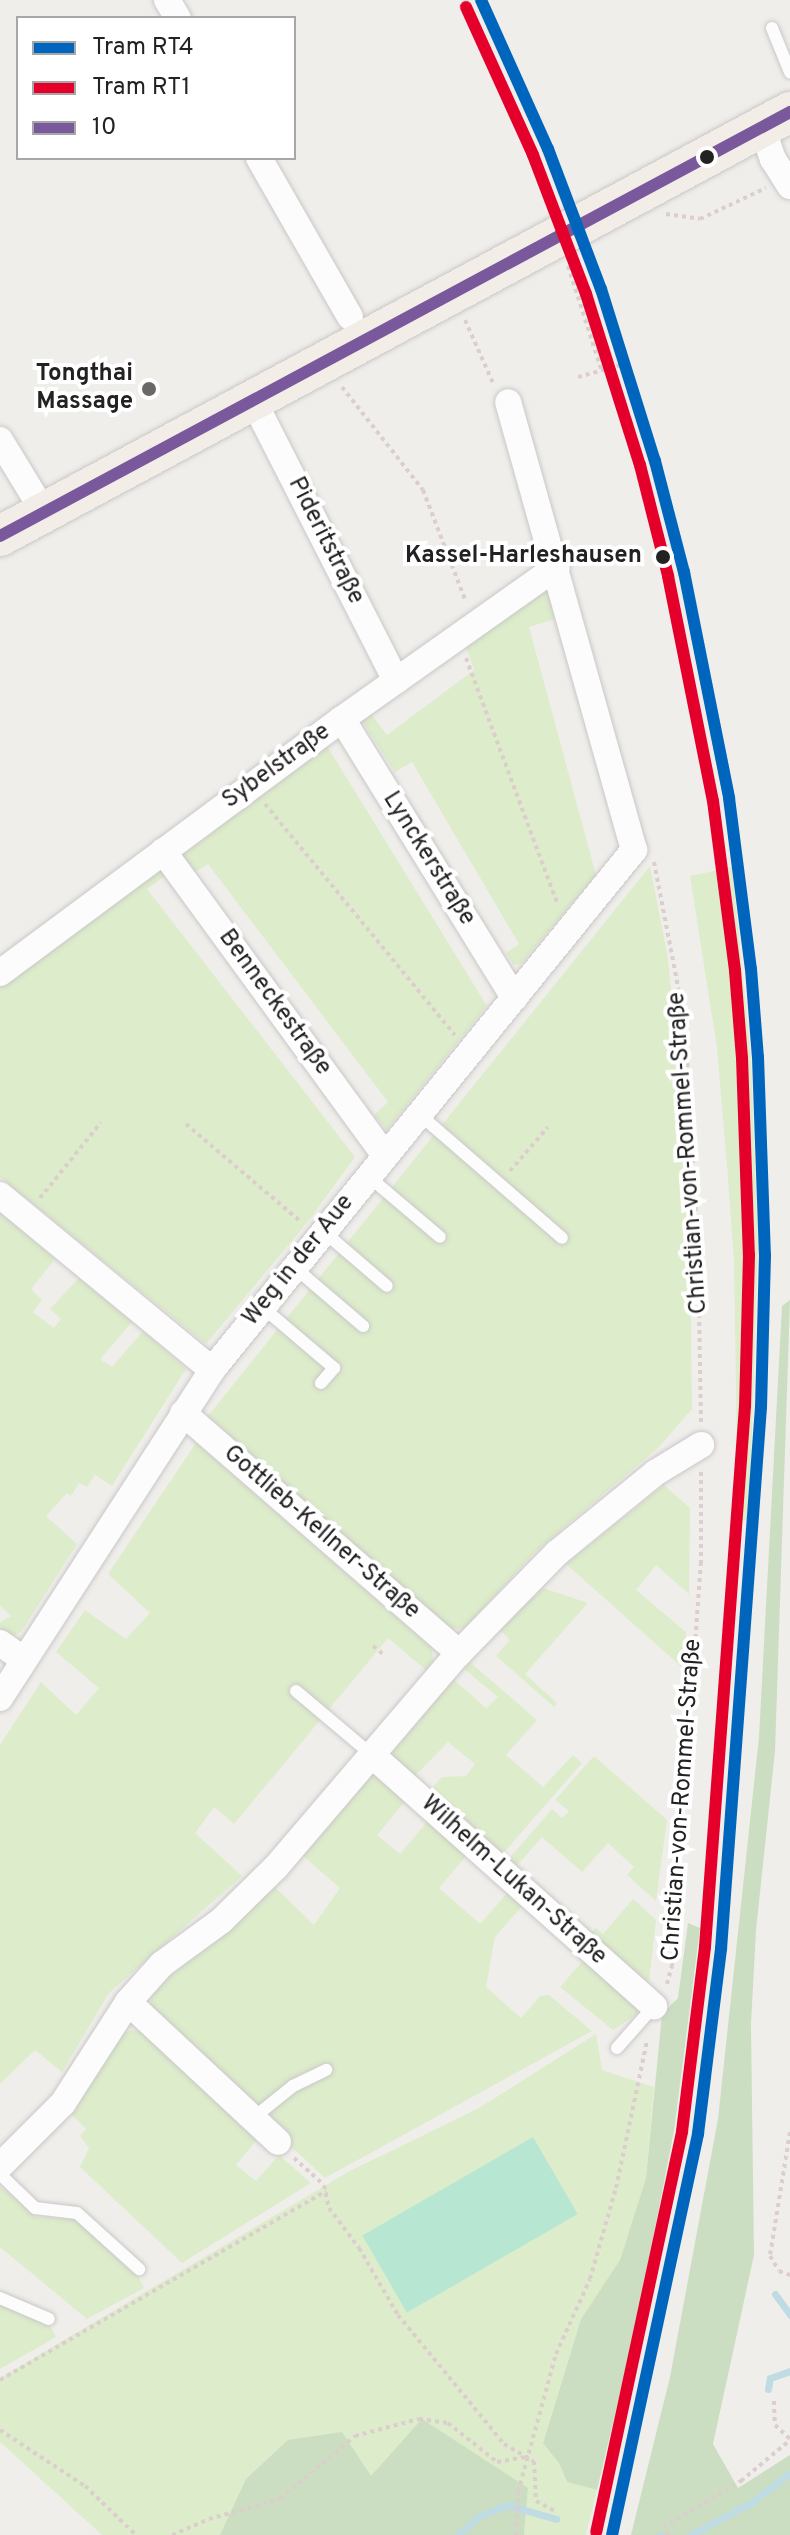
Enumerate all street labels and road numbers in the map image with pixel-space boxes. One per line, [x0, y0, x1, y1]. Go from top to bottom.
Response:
street label: Pideritstraße [281, 473, 369, 609]
street label: Sybelstraße [217, 718, 337, 816]
street label: Lynckerstraße [375, 787, 481, 931]
street label: Benneckestraße [211, 924, 337, 1082]
street label: Christian-von-Rommel-Straße [663, 991, 715, 1315]
street label: Weg in der Aue [237, 1189, 361, 1333]
street label: Gottlieb-Kellner-Straße [217, 1440, 425, 1626]
street label: Christian-von-Rommel-Straße [657, 1638, 709, 1962]
street label: Wilhelm-Lukan-Straße [414, 1790, 612, 1972]

